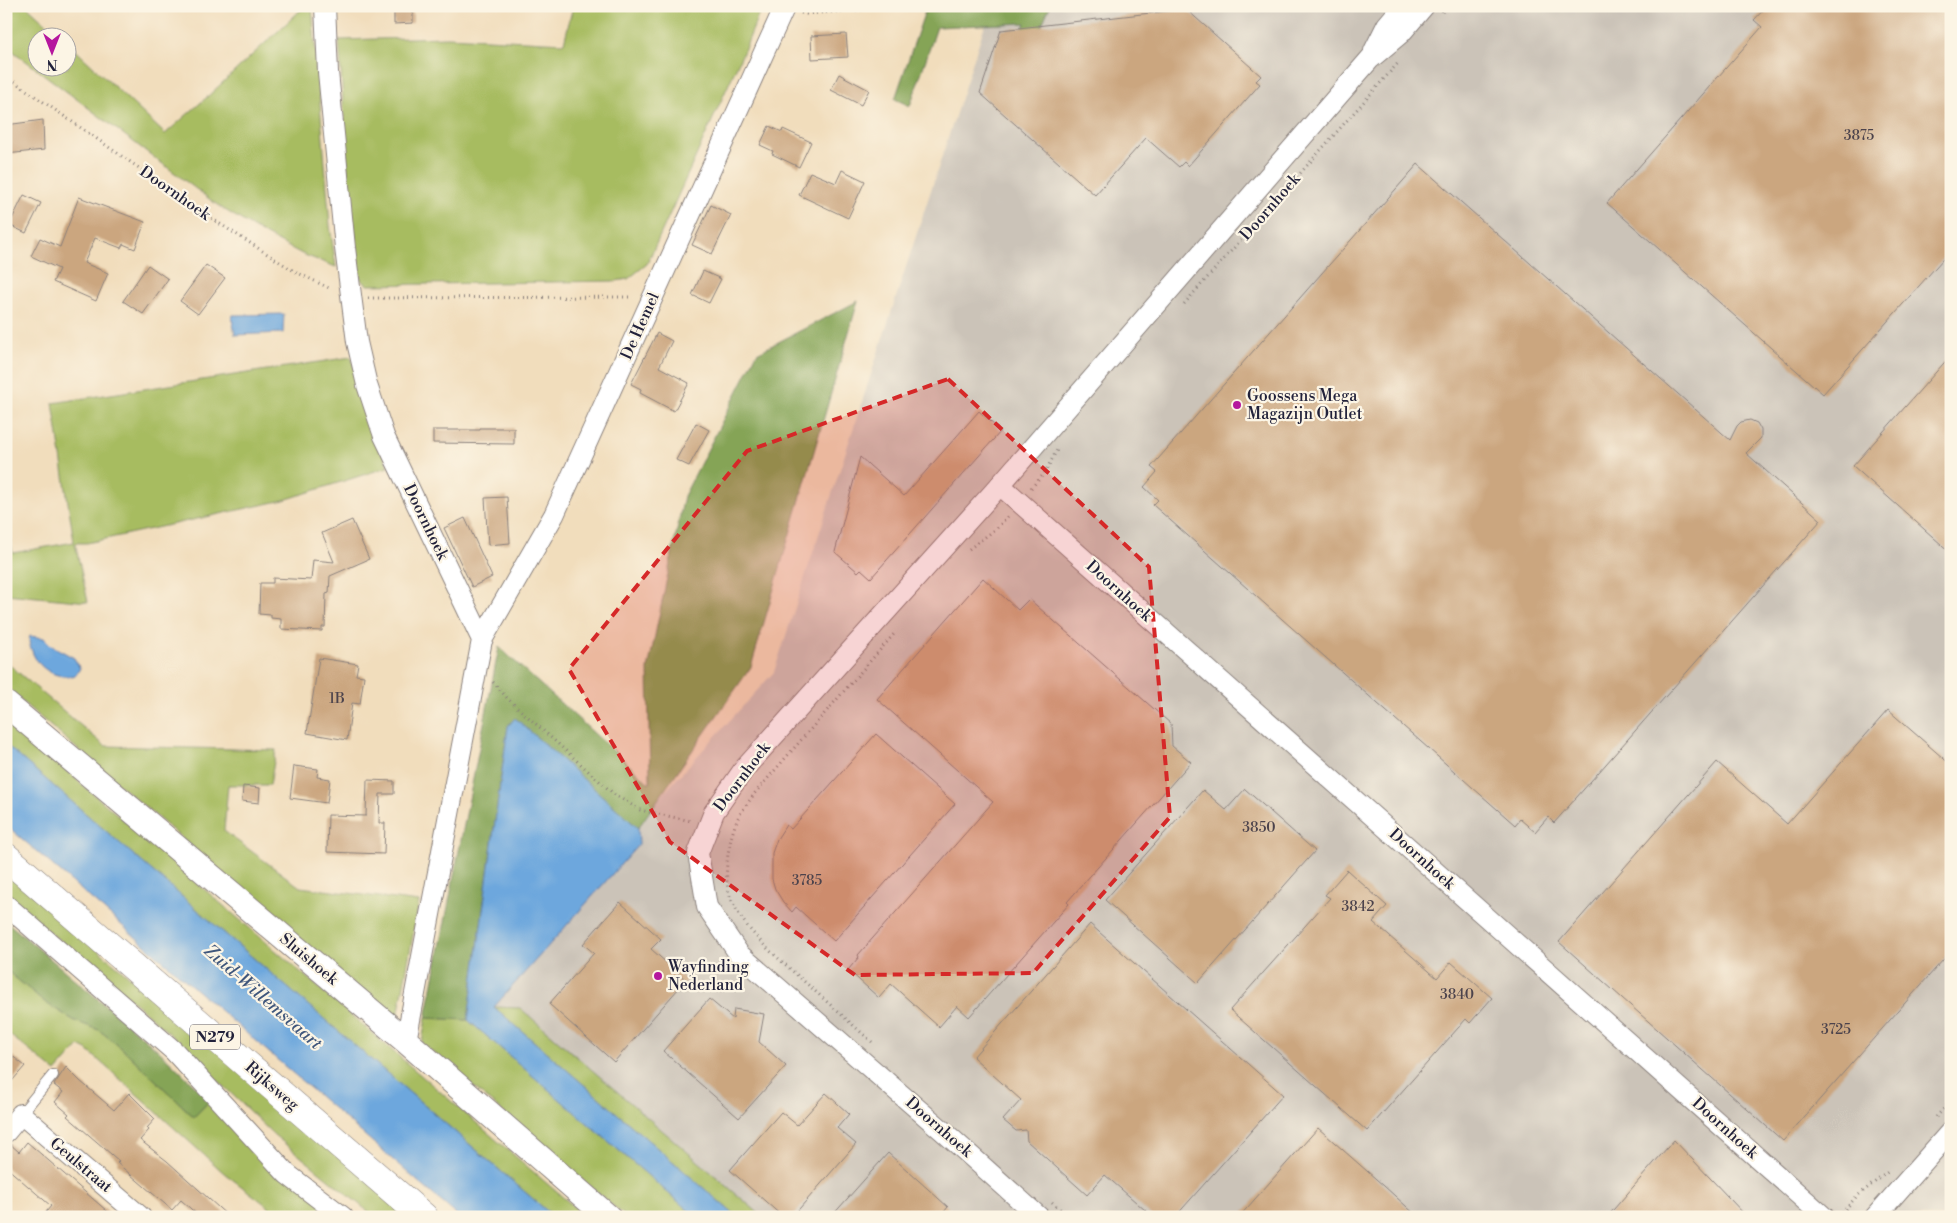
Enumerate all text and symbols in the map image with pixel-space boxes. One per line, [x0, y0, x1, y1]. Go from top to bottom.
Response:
north arrow [28, 28, 78, 78]
text: N [46, 55, 58, 73]
house number: 3875 [1844, 127, 1875, 145]
street label: Doornhoek [136, 161, 216, 226]
street label: Doornhoek [1236, 168, 1306, 245]
street label: De Hemel [616, 289, 664, 363]
place label: Goossens Mega Magazijn Outlet [1247, 386, 1363, 424]
marker: Goossens Mega Magazijn Outlet [1231, 399, 1243, 411]
street label: Doornhoek [399, 481, 454, 565]
street label: Doornhoek [1082, 556, 1157, 627]
house number: 1B [329, 690, 345, 708]
street label: Doornhoek [709, 737, 776, 816]
house number: 3850 [1242, 819, 1276, 837]
street label: Doornhoek [1385, 824, 1460, 895]
house number: 3785 [792, 872, 823, 890]
house number: 3842 [1342, 898, 1374, 916]
street label: Sluishoek [276, 929, 344, 990]
water label: Zuid-Willemsvaart [199, 939, 328, 1055]
place label: Wayfinding Nederland [667, 957, 749, 995]
marker: Wayfinding Nederland [652, 970, 664, 982]
house number: 3840 [1440, 986, 1474, 1004]
house number: 3725 [1821, 1021, 1851, 1039]
road number: N279 [190, 1024, 240, 1050]
street label: Rijksweg [241, 1057, 304, 1115]
street label: Doornhoek [901, 1093, 978, 1163]
street label: Doornhoek [1688, 1093, 1763, 1164]
street label: Geulstraat [46, 1133, 117, 1197]

